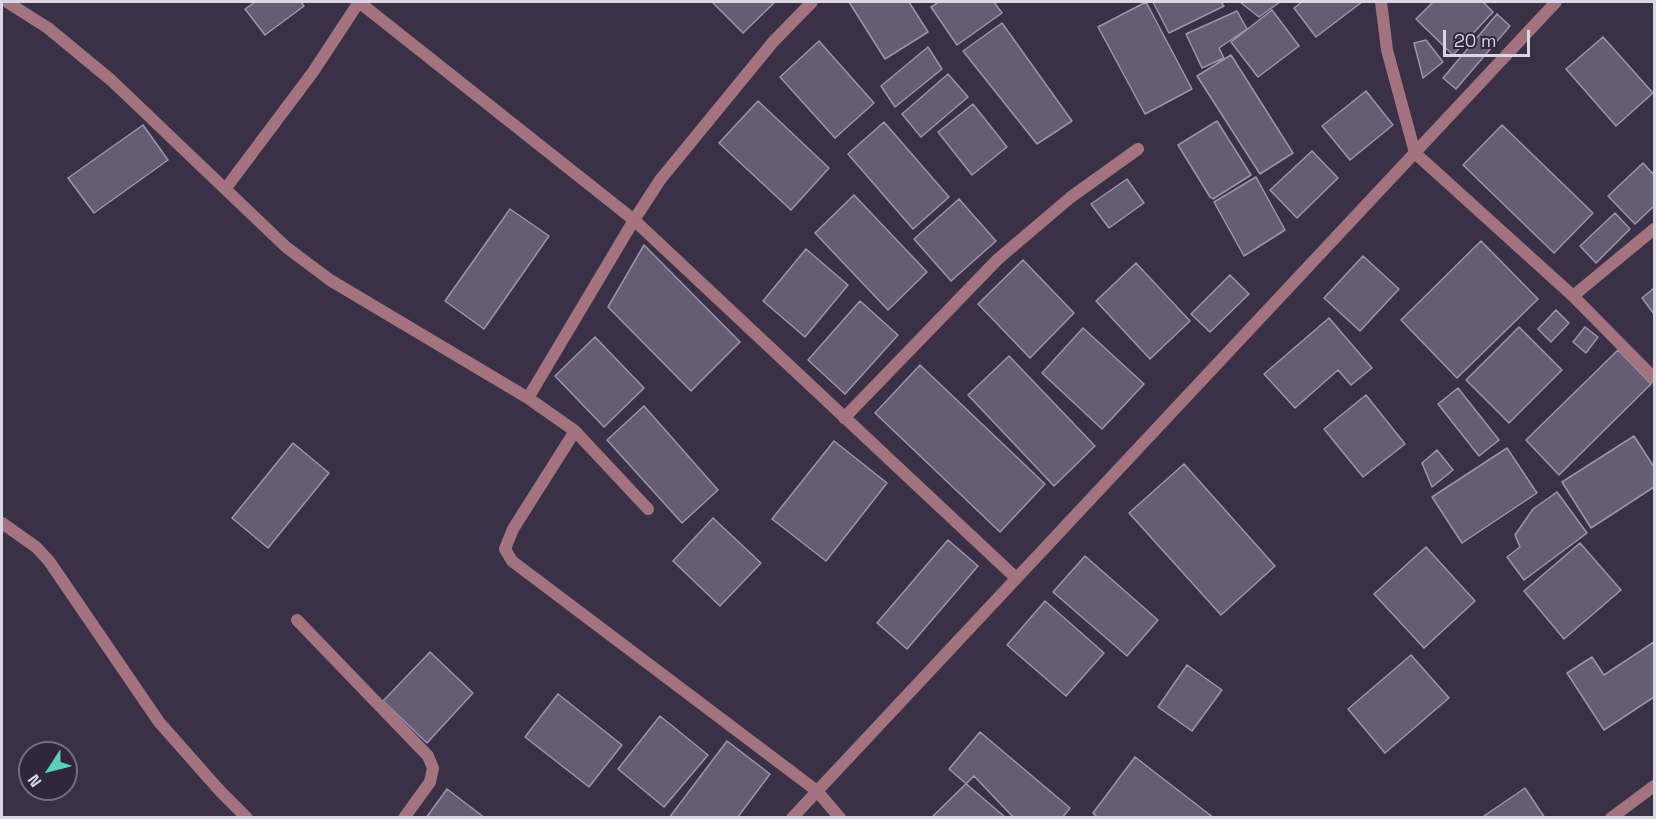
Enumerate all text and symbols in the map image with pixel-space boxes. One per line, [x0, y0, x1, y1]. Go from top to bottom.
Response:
scale bar [1446, 18, 1533, 56]
text: 20 m [1454, 29, 1497, 52]
north arrow [18, 741, 78, 801]
text: N [23, 770, 46, 791]

